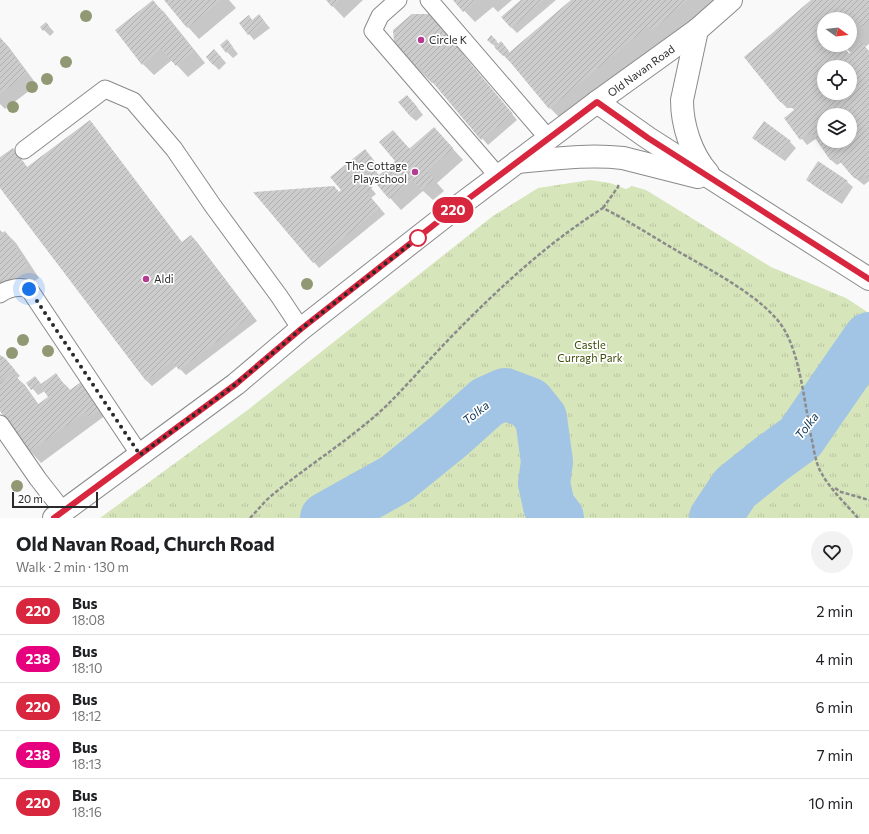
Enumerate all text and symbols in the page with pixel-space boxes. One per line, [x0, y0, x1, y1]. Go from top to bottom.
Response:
north arrow [817, 12, 857, 52]
map controls [817, 12, 857, 148]
place label: Circle K [429, 33, 468, 46]
marker: Circle K [416, 35, 426, 45]
street label: Old Navan Road [605, 42, 677, 99]
button: locate [817, 60, 857, 100]
button: layers [817, 108, 857, 148]
place label: The Cottage Playschool [345, 159, 407, 185]
marker: The Cottage Playschool [410, 167, 420, 177]
line badge: 220 [430, 197, 476, 223]
text: 220 [440, 201, 466, 218]
unlabelled marker [409, 229, 427, 247]
place label: Aldi [154, 272, 174, 285]
marker: Aldi [141, 274, 151, 284]
your location [19, 279, 39, 299]
park label: Castle Curragh Park [557, 338, 623, 364]
water label: Tolka [459, 398, 491, 427]
water label: Tolka [792, 409, 821, 441]
scale bar [12, 490, 98, 509]
text: 20 m [18, 492, 43, 505]
button: heart [811, 531, 853, 573]
text: Old Navan Road, Church Road [16, 532, 275, 555]
text: Walk · 2 min · 130 m [16, 559, 129, 575]
text: Bus [72, 594, 97, 612]
text: 220 [25, 602, 51, 619]
text: 2 min [816, 602, 853, 620]
text: 18:08 [72, 612, 105, 628]
text: Bus [72, 642, 97, 660]
text: 238 [26, 650, 50, 667]
text: 4 min [816, 650, 853, 668]
text: 18:10 [72, 660, 103, 676]
text: Bus [72, 690, 97, 708]
text: 220 [25, 698, 51, 715]
text: 6 min [815, 698, 853, 716]
text: 18:12 [72, 708, 101, 724]
text: Bus [72, 738, 97, 756]
text: 238 [26, 746, 50, 763]
text: 7 min [817, 746, 853, 764]
text: 18:13 [72, 756, 102, 772]
text: Bus [72, 786, 97, 804]
text: 220 [25, 794, 51, 811]
text: 10 min [808, 794, 853, 812]
text: 18:16 [72, 804, 102, 820]

